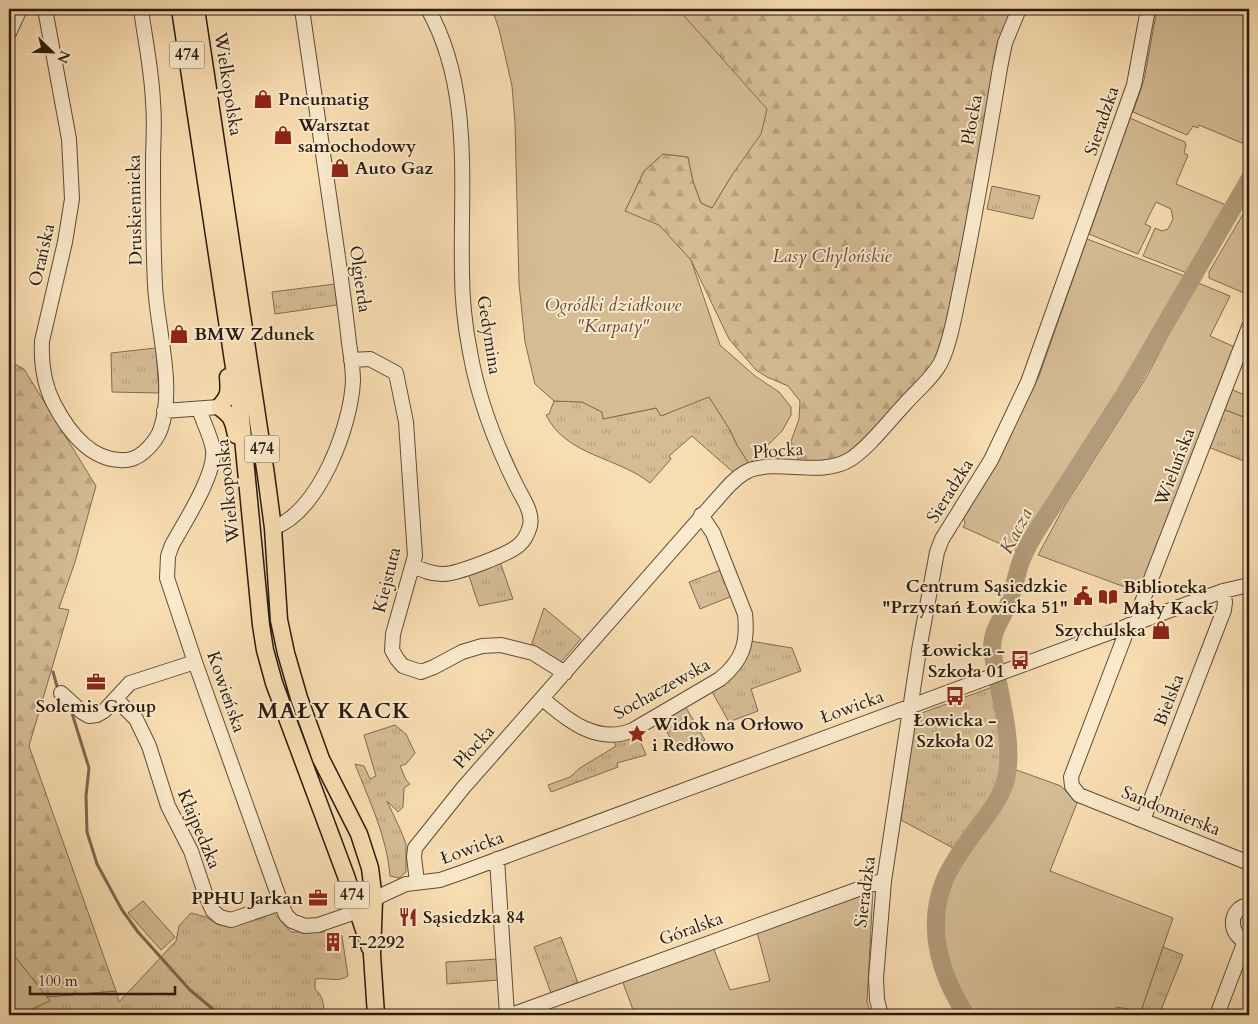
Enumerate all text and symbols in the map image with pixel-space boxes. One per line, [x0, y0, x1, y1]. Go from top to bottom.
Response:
north arrow [28, 28, 78, 78]
street label: Wielkopolska [207, 30, 249, 138]
road number: 474 [170, 42, 204, 68]
text: N [52, 48, 75, 66]
street label: Sieradzka [1079, 83, 1126, 159]
place label: Pneumatig [278, 87, 369, 112]
shop icon: Pneumatig [252, 88, 274, 110]
street label: Płocka [955, 93, 989, 147]
place label: Warsztat samochodowy [297, 113, 417, 159]
shop icon: Warsztat samochodowy [272, 124, 294, 146]
street label: Druskiennicka [122, 154, 148, 266]
place label: Auto Gaz [355, 156, 433, 181]
shop icon: Auto Gaz [329, 157, 351, 179]
street label: Orańska [23, 221, 61, 289]
street label: Olgierda [343, 244, 377, 314]
park label: Lasy Chylońskie [773, 244, 893, 269]
park label: Ogródki działkowe "Karpaty" [545, 293, 682, 339]
street label: Gedymina [470, 294, 508, 377]
place label: BMW Zdunek [194, 322, 316, 347]
shop icon: BMW Zdunek [168, 323, 190, 345]
street label: Wieluńska [1148, 424, 1201, 510]
road number: 474 [244, 436, 280, 462]
street label: Płocka [752, 437, 805, 465]
street label: Wielkopolska [210, 438, 246, 545]
street label: Sieradzka [920, 454, 980, 528]
water label: Kacza [993, 503, 1039, 558]
street label: Kiejstuta [367, 544, 407, 615]
place label: Centrum Sąsiedzkie "Przystań Łowicka 51" [882, 574, 1068, 620]
place label: Biblioteka Mały Kack [1123, 575, 1214, 621]
public building icon: Centrum Sąsiedzkie "Przystań Łowicka 51" [1072, 585, 1094, 607]
library icon: Biblioteka Mały Kack [1097, 586, 1119, 608]
place label: Szychulska [1055, 618, 1146, 643]
shop icon: Szychulska [1150, 619, 1172, 641]
place label: Łowicka - Szkoła 01 [922, 638, 1005, 684]
street label: Kowieńska [200, 648, 252, 736]
bus stop icon: Łowicka - Szkoła 01 [1009, 649, 1031, 671]
street label: Sochaczewska [609, 652, 715, 726]
street label: Bielska [1148, 670, 1190, 729]
office icon: Solemis Group [85, 671, 107, 693]
street label: Łowicka [817, 684, 887, 730]
bus stop icon: Łowicka - Szkoła 02 [944, 685, 966, 707]
place label: Solemis Group [36, 694, 156, 719]
district label: MAŁY KACK [257, 696, 411, 726]
place label: Łowicka - Szkoła 02 [913, 708, 997, 754]
place label: Widok na Orłowo i Redłowo [651, 712, 803, 758]
street label: Płocka [448, 720, 500, 774]
place icon: Widok na Orłowo i Redłowo [626, 723, 648, 745]
street label: Sandomierska [1118, 780, 1224, 842]
street label: Kłajpedzka [171, 785, 227, 873]
street label: Łowicka [437, 825, 507, 871]
street label: Sieradzka [848, 855, 882, 929]
road number: 474 [334, 882, 370, 908]
place label: PPHU Jarkan [191, 886, 303, 911]
office icon: PPHU Jarkan [307, 887, 329, 909]
place label: Sąsiedzka 84 [423, 905, 525, 930]
restaurant icon: Sąsiedzka 84 [397, 906, 419, 928]
street label: Góralska [656, 906, 727, 952]
place label: T-2292 [348, 930, 404, 955]
building icon: T-2292 [322, 931, 344, 953]
scale bar [30, 964, 175, 996]
text: 100 m [38, 971, 78, 991]

